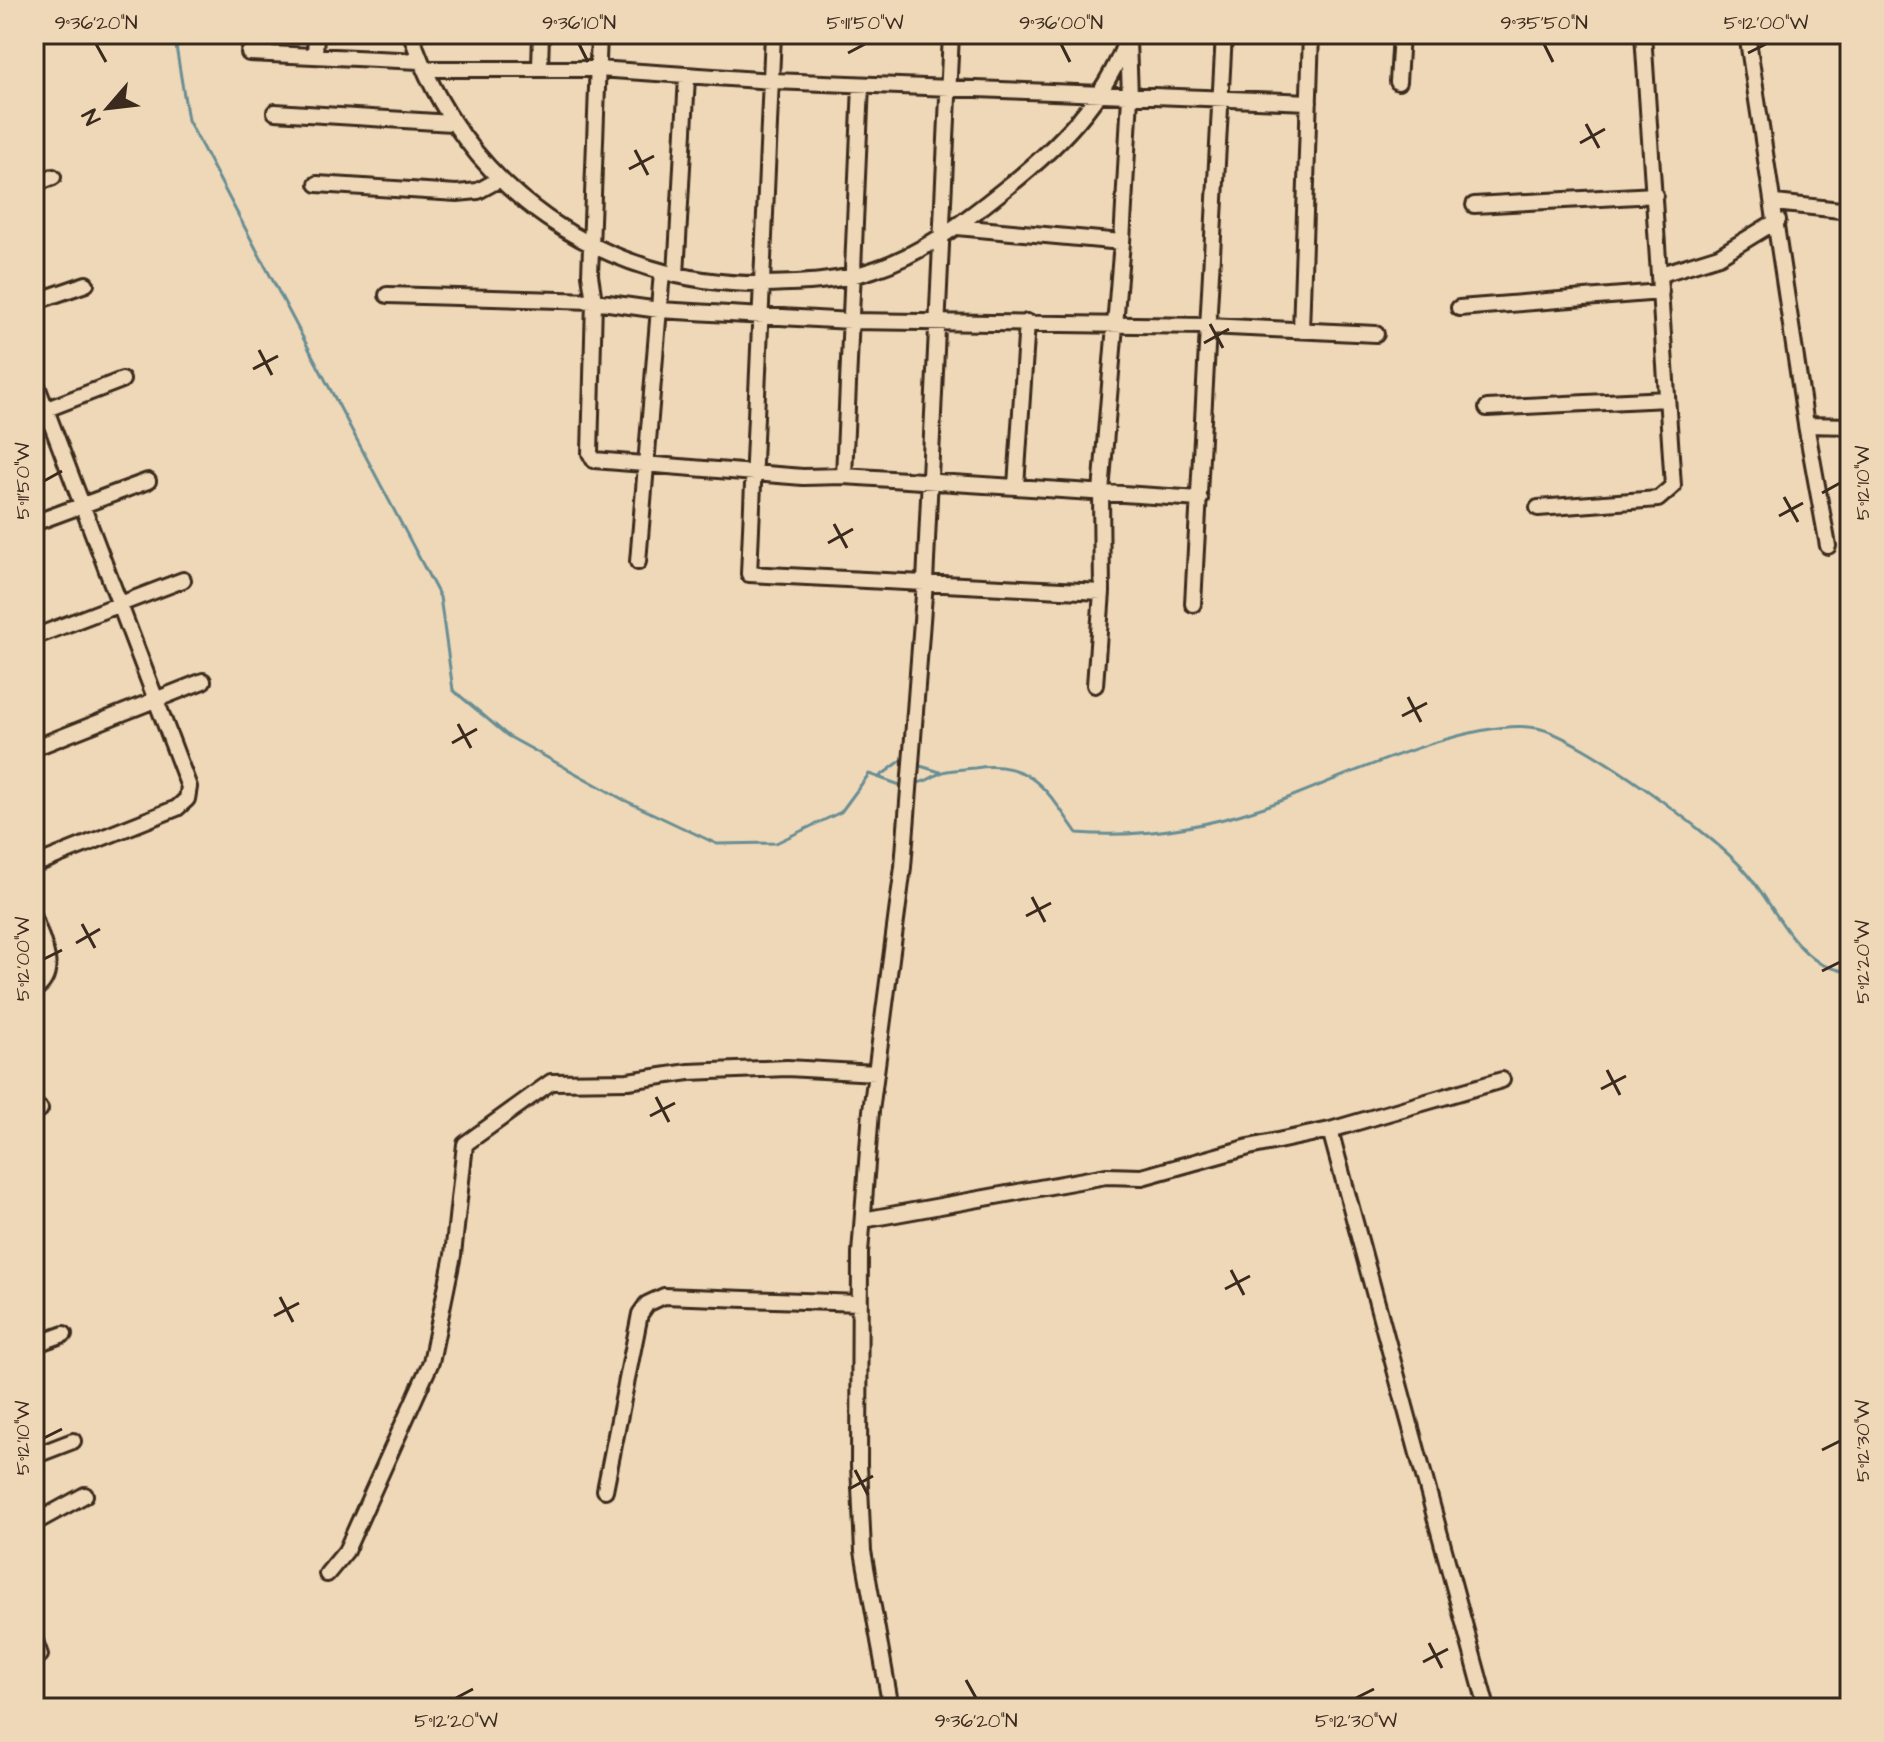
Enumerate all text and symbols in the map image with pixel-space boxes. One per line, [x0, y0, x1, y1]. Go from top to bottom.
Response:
text: 9°36'20"N [54, 9, 138, 37]
text: 9°36'10"N [542, 9, 616, 37]
text: 5°11'50"W [826, 9, 904, 37]
text: 9°36'00"N [1019, 9, 1103, 37]
text: 9°35'50"N [1500, 9, 1588, 37]
text: 5°12'00"W [1724, 9, 1808, 37]
north arrow [68, 68, 148, 148]
text: N [75, 103, 109, 130]
text: 5°11'50"W [9, 442, 37, 520]
text: 5°12'10"W [1849, 446, 1877, 520]
text: 5°12'00"W [9, 917, 37, 1001]
text: 5°12'20"W [1849, 920, 1877, 1004]
text: 5°12'30"W [1849, 1400, 1877, 1482]
text: 5°12'10"W [9, 1401, 37, 1475]
text: 5°12'20"W [414, 1707, 498, 1735]
text: 9°36'20"N [934, 1707, 1018, 1735]
text: 5°12'30"W [1315, 1707, 1397, 1735]

